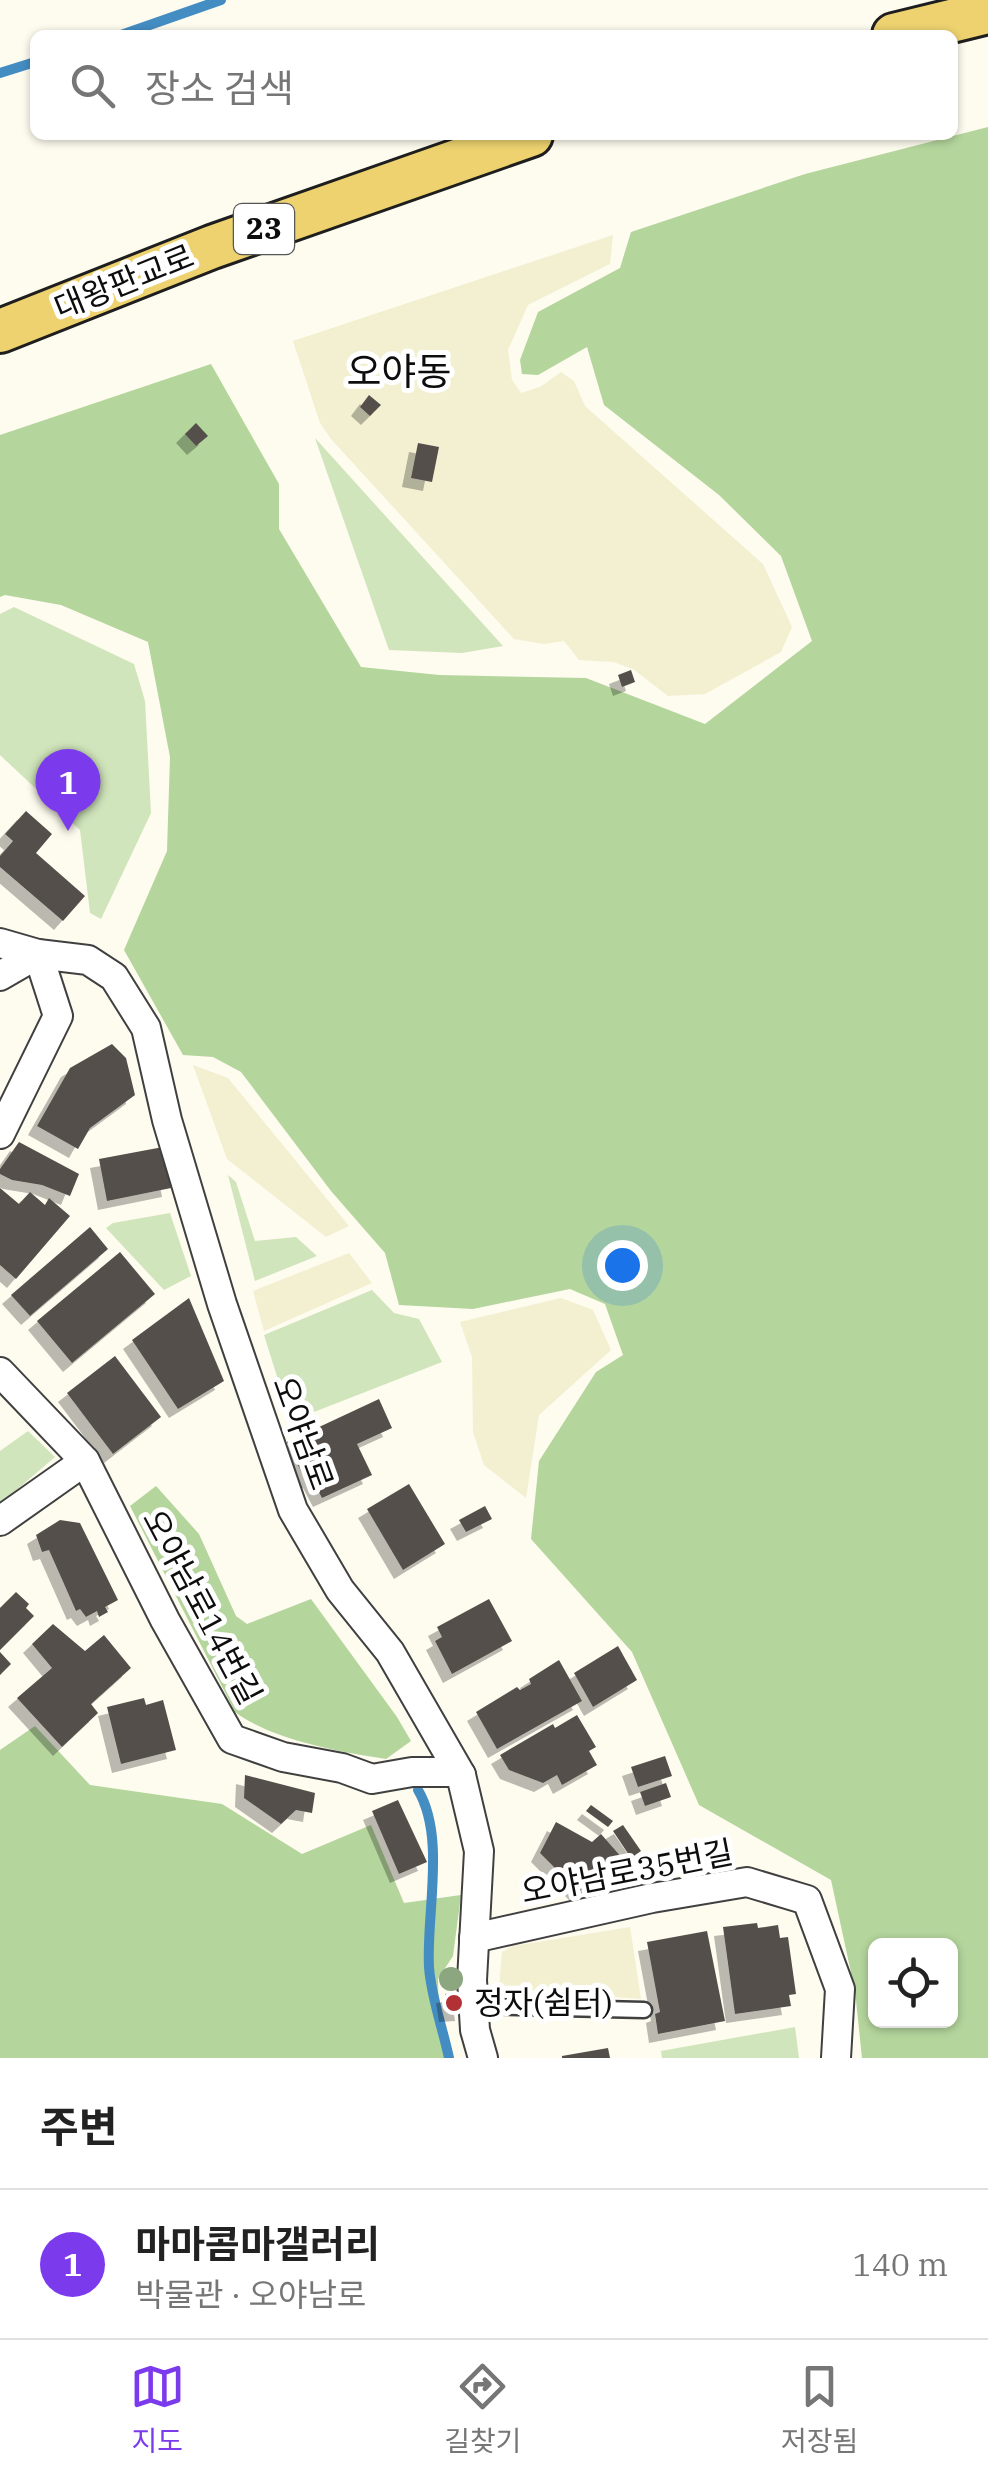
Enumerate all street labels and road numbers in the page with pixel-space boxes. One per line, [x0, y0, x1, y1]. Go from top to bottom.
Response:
road number: 23 [234, 204, 294, 254]
street label: 대왕판교로 [48, 234, 200, 328]
street label: 오야남로 [264, 1370, 344, 1495]
street label: 오야남로14번길 [134, 1502, 272, 1711]
street label: 오야남로35번길 [517, 1830, 736, 1912]

